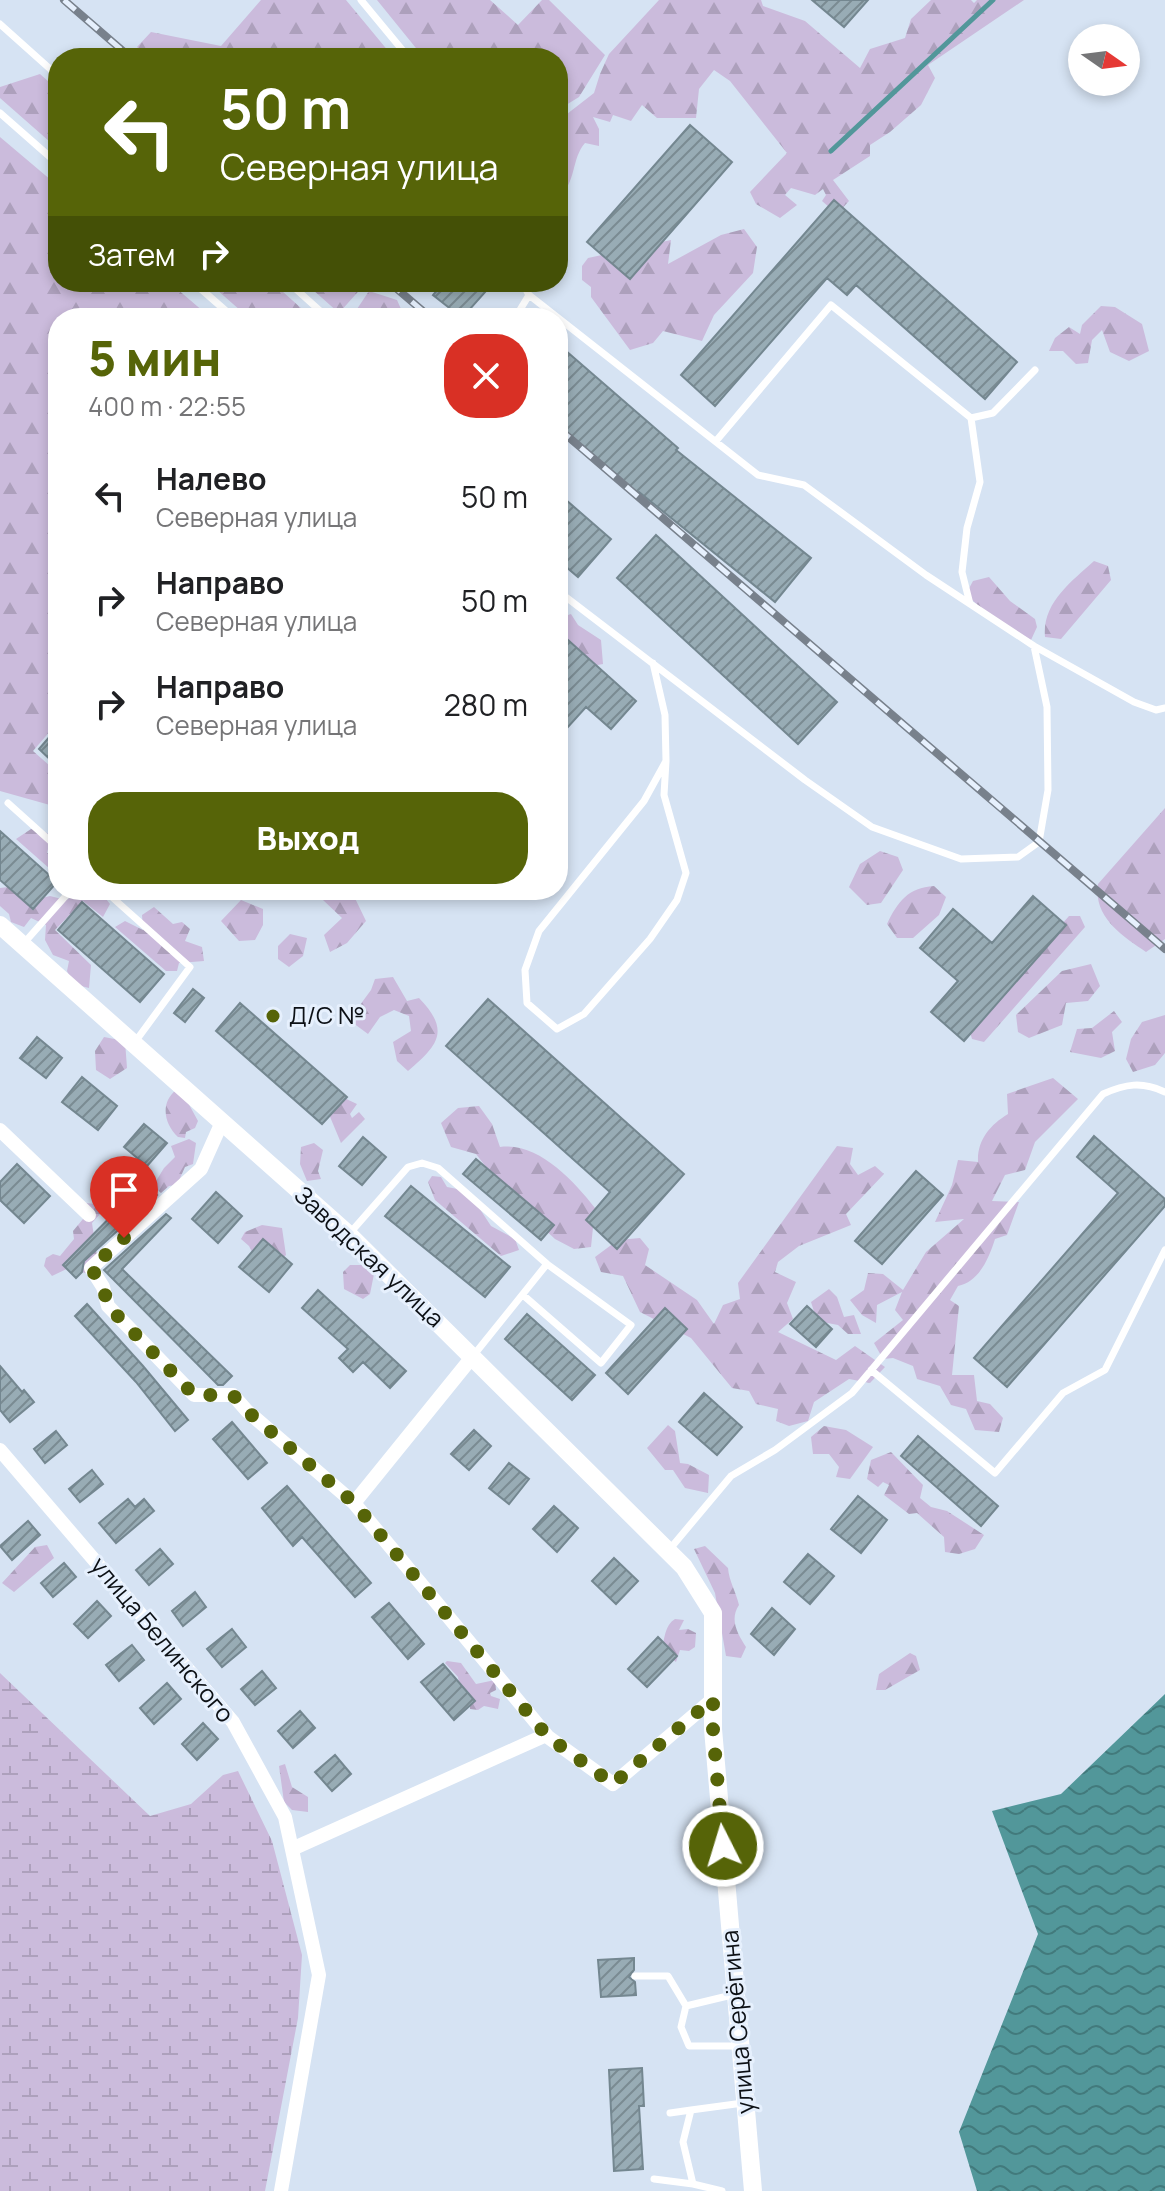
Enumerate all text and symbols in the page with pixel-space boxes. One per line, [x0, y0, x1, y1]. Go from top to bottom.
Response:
north arrow [1068, 24, 1140, 96]
map controls [1068, 24, 1140, 96]
text: 50 m [220, 69, 351, 146]
icon: left [88, 80, 192, 184]
text: Северная улица [220, 142, 499, 191]
icon: right [192, 232, 236, 276]
text: Затем [88, 234, 176, 275]
text: 5 мин [88, 325, 221, 390]
button: close [444, 334, 528, 418]
text: 400 m · 22:55 [88, 388, 246, 424]
text: Налево [156, 458, 266, 499]
icon: left [88, 474, 132, 518]
text: 50 m [461, 476, 528, 517]
text: Северная улица [156, 499, 357, 535]
text: Направо [156, 562, 284, 603]
icon: right [88, 578, 132, 622]
text: 50 m [461, 580, 528, 621]
text: Северная улица [156, 603, 357, 639]
text: Направо [156, 666, 284, 707]
icon: right [88, 682, 132, 726]
text: 280 m [444, 684, 528, 725]
text: Северная улица [156, 707, 357, 743]
button: Выход [88, 792, 528, 884]
place label: Д/С № [289, 998, 365, 1031]
marker: Д/С № [264, 1007, 282, 1025]
pin [90, 1156, 158, 1238]
icon: arrive [102, 1168, 146, 1212]
street label: Заводская улица [288, 1178, 452, 1334]
street label: улица Белинского [84, 1549, 242, 1729]
position arrow [681, 1804, 765, 1888]
street label: улица Серёгина [712, 1929, 761, 2115]

